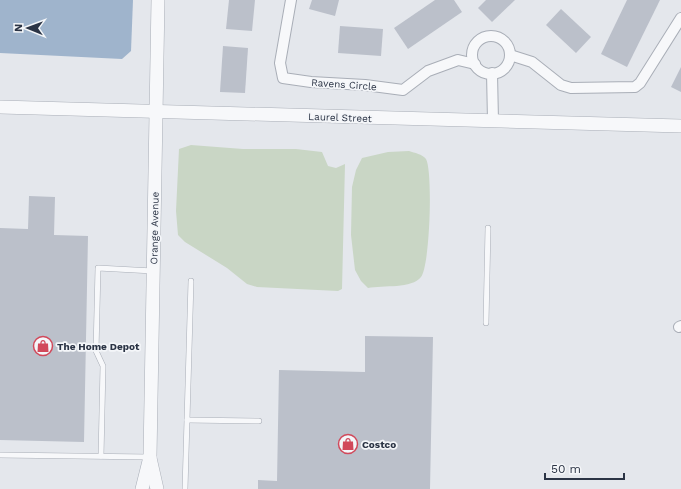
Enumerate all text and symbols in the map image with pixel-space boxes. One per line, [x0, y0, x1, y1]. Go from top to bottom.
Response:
north arrow [8, 8, 48, 48]
text: N [12, 24, 25, 32]
street label: Ravens Circle [311, 77, 377, 92]
street label: Laurel Street [308, 111, 373, 124]
street label: Orange Avenue [148, 191, 161, 264]
shop icon: The Home Depot [32, 335, 54, 357]
place label: The Home Depot [57, 341, 140, 352]
shop icon: Costco [337, 433, 359, 455]
place label: Costco [362, 439, 396, 450]
scale bar [545, 455, 624, 481]
text: 50 m [551, 462, 581, 476]

